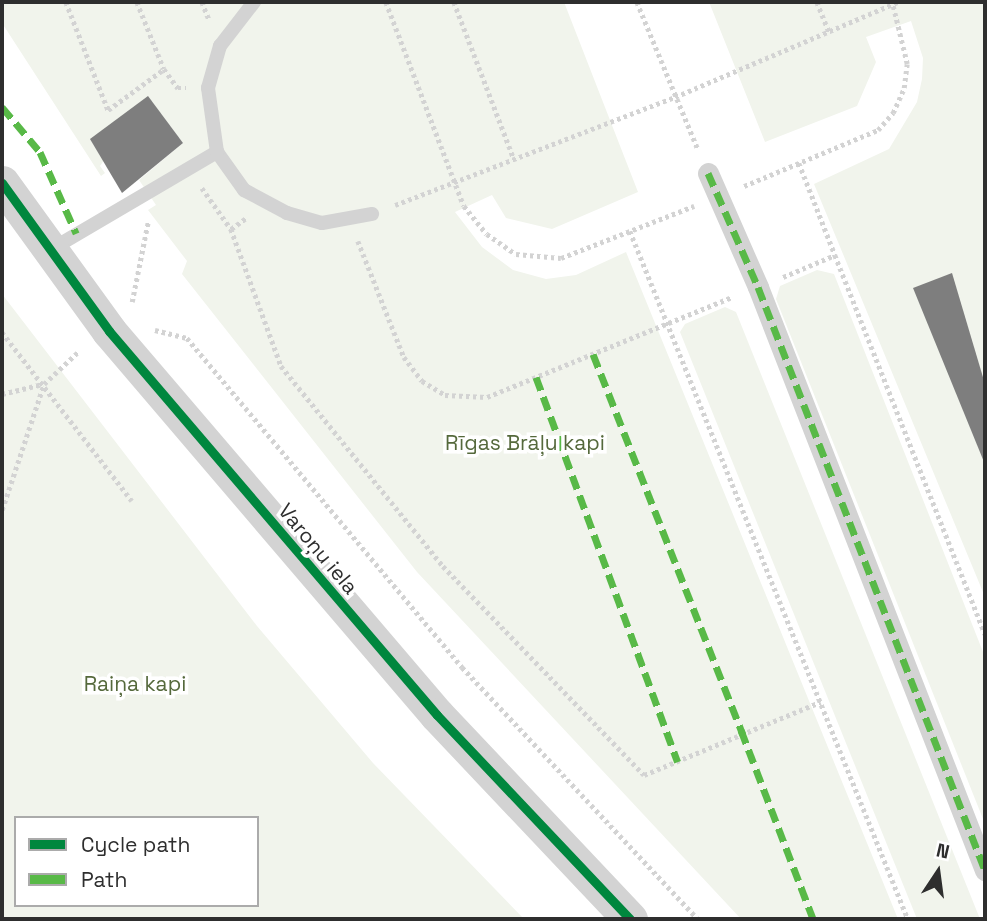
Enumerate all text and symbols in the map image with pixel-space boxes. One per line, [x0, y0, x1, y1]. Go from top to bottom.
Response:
park label: Rīgas Brāļu kapi [445, 430, 605, 456]
street label: Varoņu iela [273, 499, 363, 599]
park label: Raiņa kapi [84, 671, 186, 697]
legend [14, 816, 259, 907]
text: Cycle path [81, 831, 190, 858]
north arrow [903, 837, 973, 907]
text: N [934, 837, 952, 865]
text: Path [81, 866, 127, 893]

